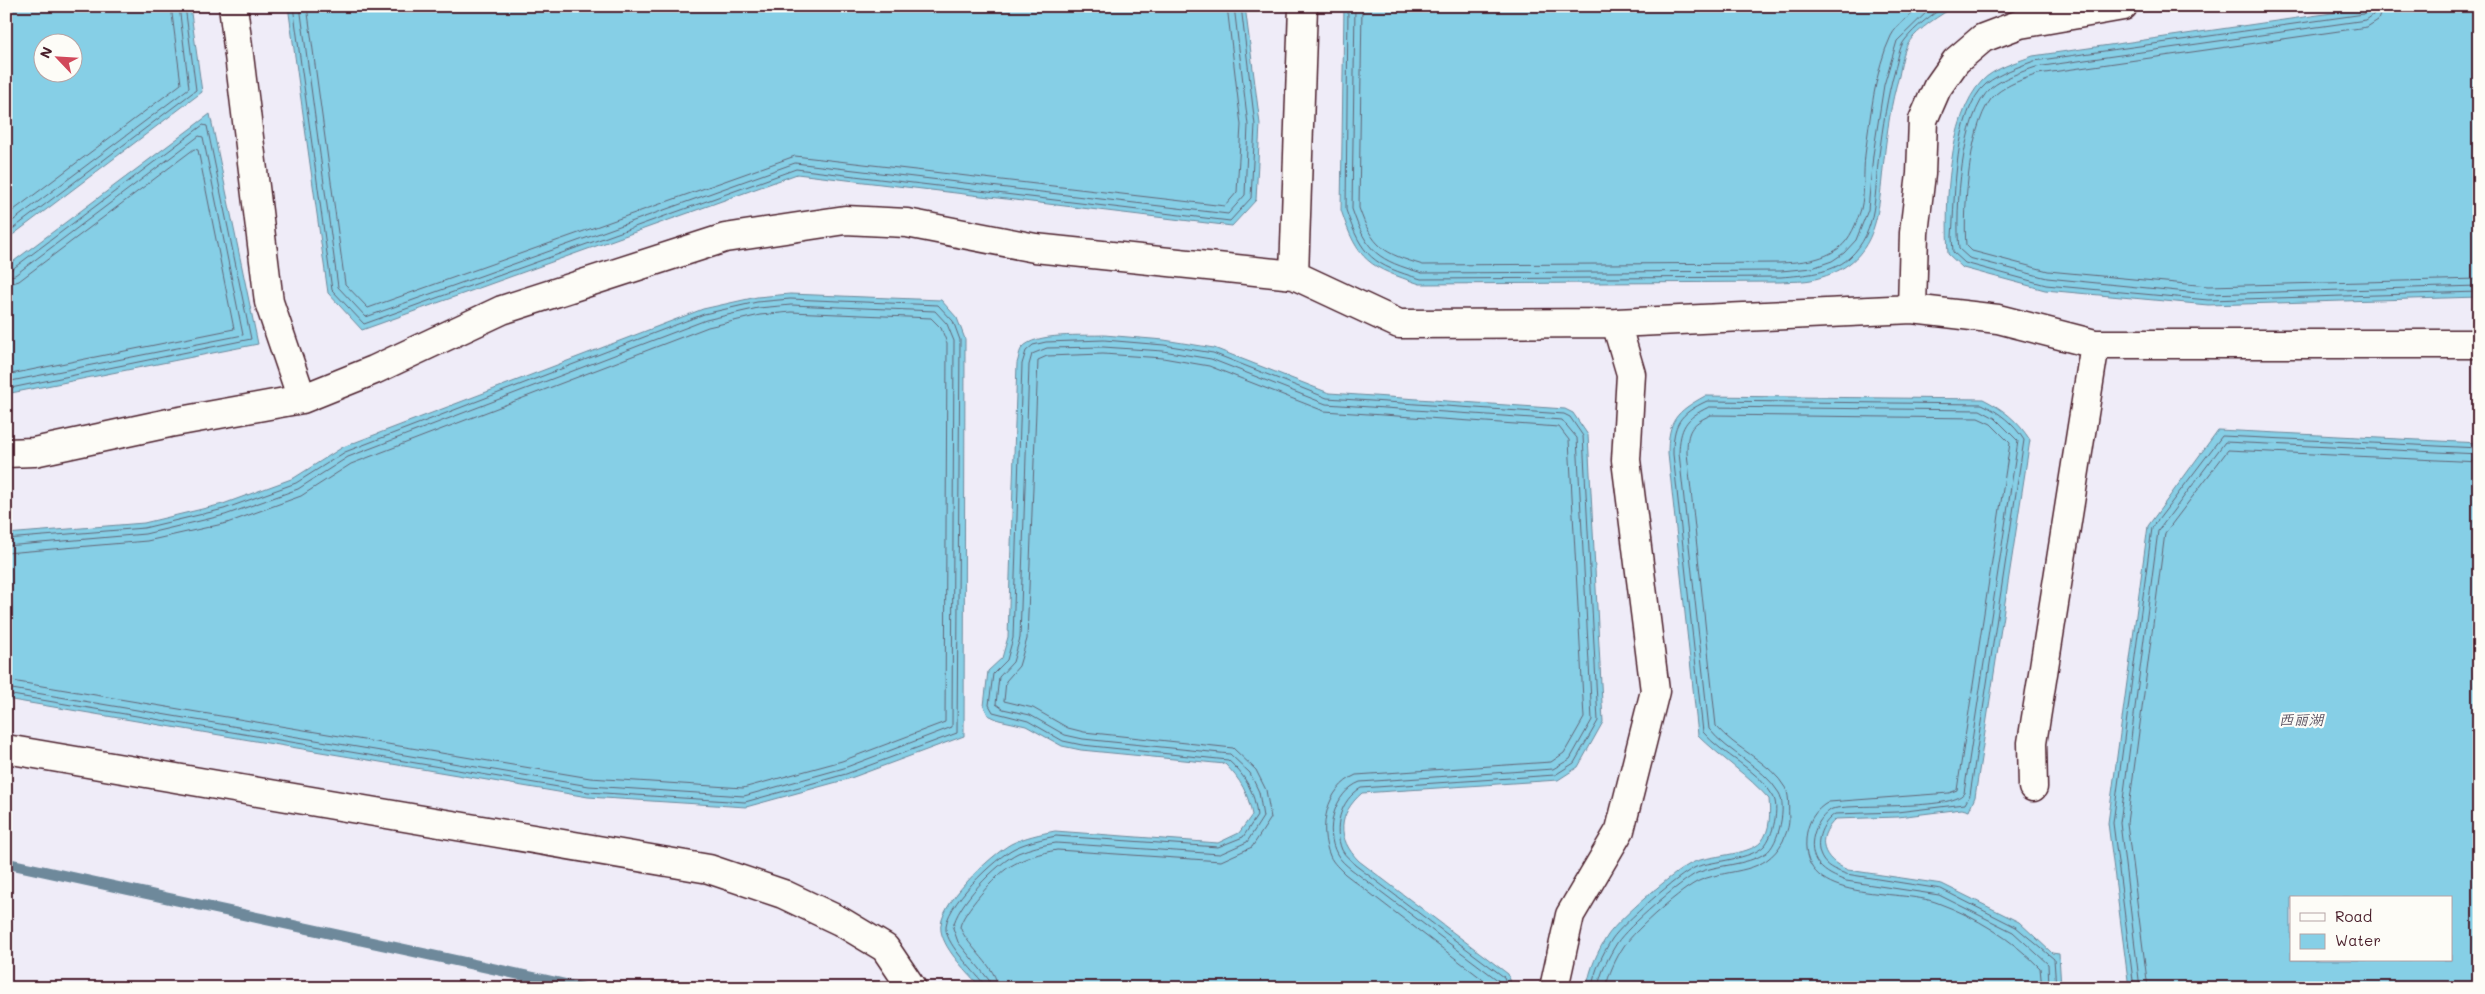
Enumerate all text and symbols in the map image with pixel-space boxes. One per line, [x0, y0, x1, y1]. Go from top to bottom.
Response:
north arrow [32, 32, 82, 82]
text: N [35, 43, 57, 61]
water label: 西丽湖 [2278, 709, 2325, 729]
legend [2290, 896, 2452, 962]
text: Road [2335, 906, 2372, 926]
text: Water [2335, 930, 2381, 950]

